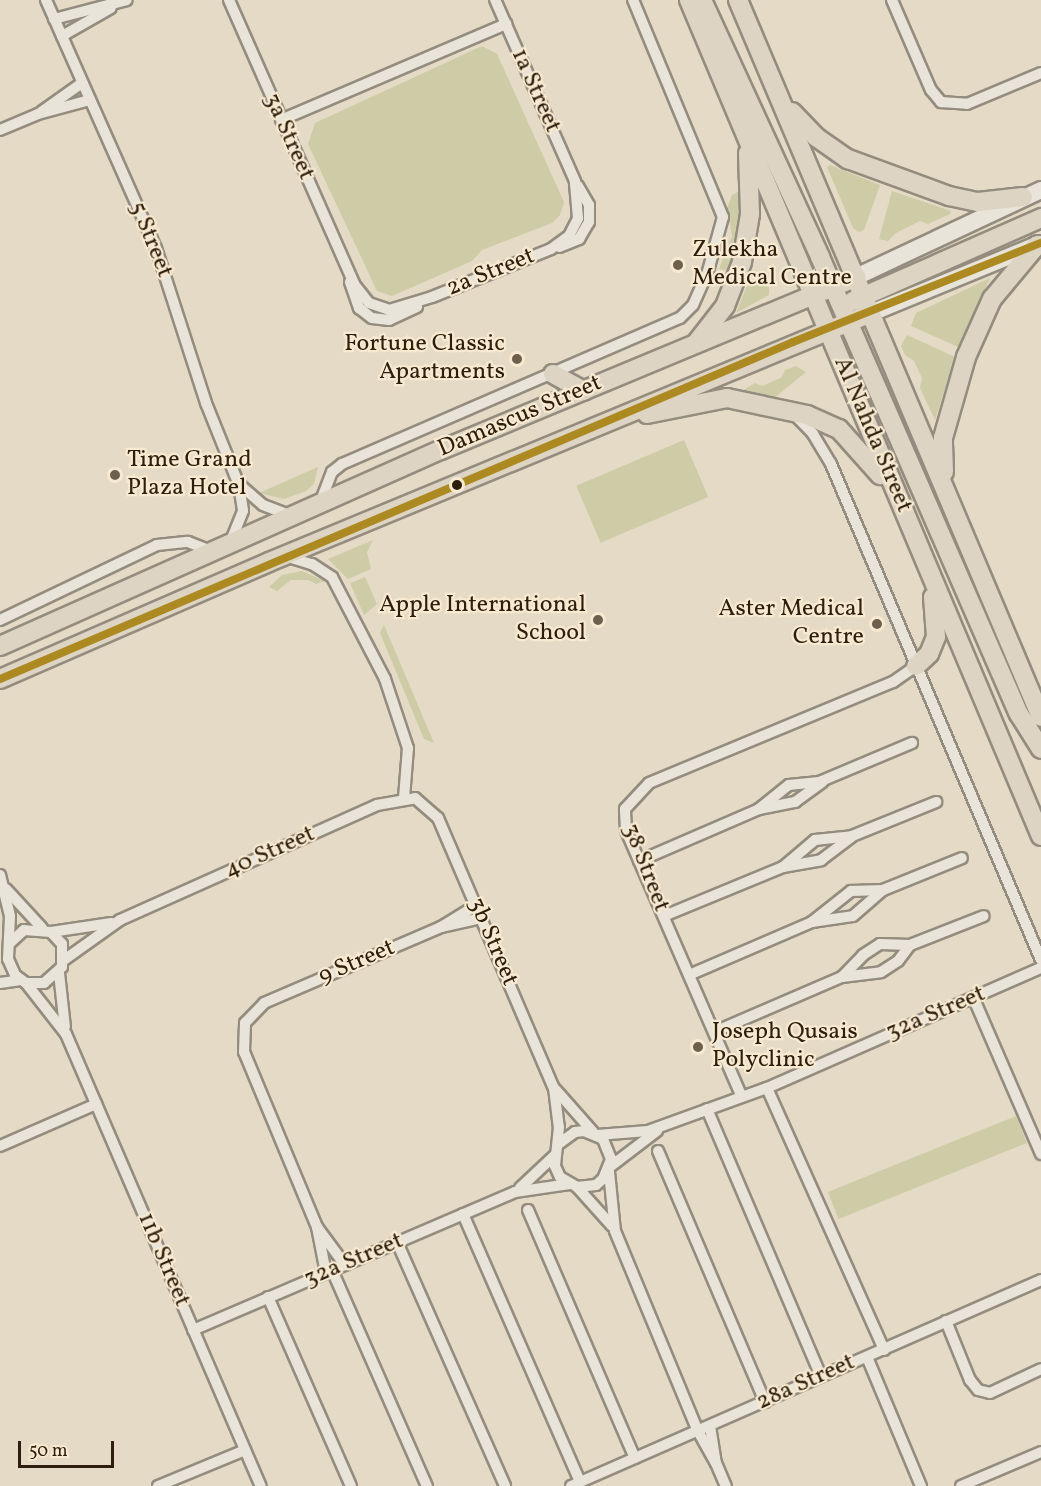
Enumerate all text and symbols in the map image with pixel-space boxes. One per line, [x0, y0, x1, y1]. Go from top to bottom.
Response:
street label: 1a Street [504, 45, 566, 137]
street label: 3a Street [256, 89, 320, 185]
street label: 5 Street [122, 198, 178, 282]
place label: Zulekha Medical Centre [692, 237, 852, 293]
street label: 2a Street [443, 242, 539, 304]
marker: Zulekha Medical Centre [669, 256, 687, 274]
place label: Fortune Classic Apartments [344, 331, 505, 387]
marker: Fortune Classic Apartments [510, 352, 524, 366]
street label: Al Nahda Street [826, 353, 918, 517]
street label: Damascus Street [434, 370, 606, 464]
place label: Time Grand Plaza Hotel [127, 447, 252, 503]
marker: Time Grand Plaza Hotel [108, 468, 122, 482]
unlabelled marker [451, 479, 463, 491]
place label: Apple International School [379, 592, 586, 648]
place label: Aster Medical Centre [719, 596, 864, 652]
marker: Apple International School [591, 613, 605, 627]
marker: Aster Medical Centre [868, 615, 886, 633]
street label: 40 Street [220, 820, 320, 886]
street label: 38 Street [615, 820, 675, 916]
street label: 3b Street [461, 894, 523, 990]
street label: 9 Street [314, 934, 400, 992]
street label: 32a Street [882, 980, 990, 1048]
place label: Joseph Qusais Polyclinic [712, 1019, 858, 1075]
marker: Joseph Qusais Polyclinic [689, 1038, 707, 1056]
street label: 11b Street [130, 1209, 196, 1311]
street label: 32a Street [300, 1227, 408, 1295]
street label: 28a Street [752, 1349, 860, 1417]
scale bar [21, 1429, 117, 1467]
text: 50 m [29, 1439, 68, 1464]

